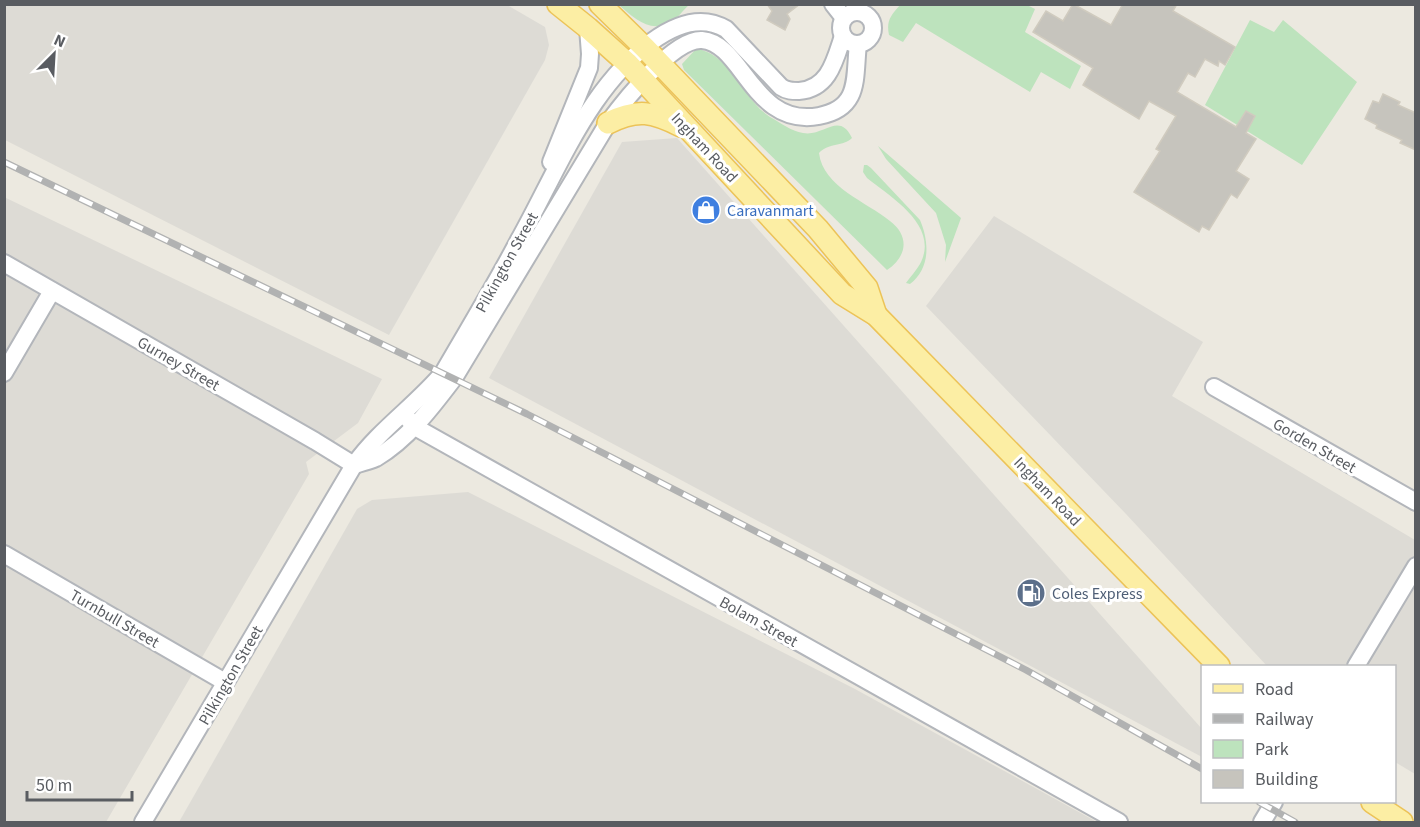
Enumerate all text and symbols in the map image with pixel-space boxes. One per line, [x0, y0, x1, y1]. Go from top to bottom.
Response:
north arrow [24, 24, 84, 84]
text: N [50, 29, 69, 53]
street label: Ingham Road [666, 108, 743, 188]
shop icon: Caravanmart [690, 194, 722, 226]
place label: Caravanmart [727, 200, 814, 222]
street label: Pilkington Street [470, 208, 544, 317]
street label: Gurney Street [133, 331, 224, 397]
street label: Gorden Street [1269, 413, 1361, 479]
street label: Ingham Road [1009, 452, 1086, 531]
fuel station icon: Coles Express [1015, 577, 1047, 609]
place label: Coles Express [1052, 583, 1143, 605]
street label: Turnbull Street [66, 584, 164, 654]
street label: Bolam Street [715, 591, 802, 653]
street label: Pilkington Street [193, 621, 269, 729]
legend [1201, 665, 1396, 803]
text: Road [1255, 677, 1294, 702]
text: Railway [1255, 707, 1314, 732]
text: Park [1255, 737, 1289, 762]
scale bar [27, 764, 132, 802]
text: Building [1255, 767, 1318, 792]
text: 50 m [36, 773, 72, 798]

